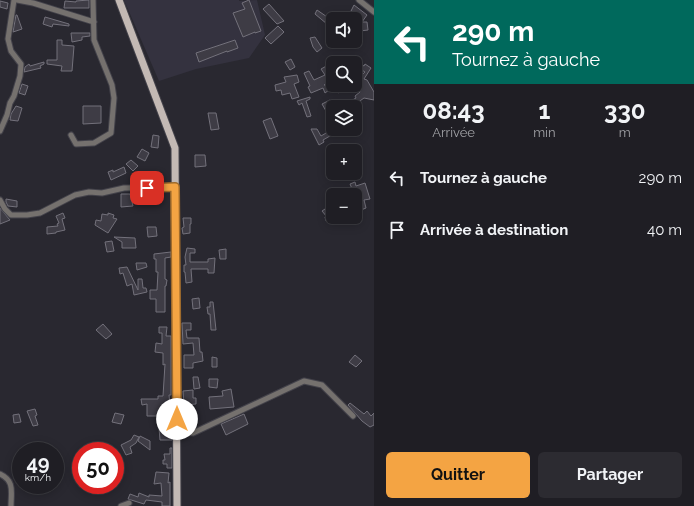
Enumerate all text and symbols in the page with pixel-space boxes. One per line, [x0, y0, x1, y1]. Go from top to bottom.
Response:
map controls [326, 12, 362, 224]
button: sound [326, 12, 362, 48]
text: 290 m [452, 15, 534, 48]
icon: left [386, 16, 438, 68]
text: Tournez à gauche [452, 49, 600, 70]
button: search [326, 56, 362, 92]
text: 08:43 [422, 96, 485, 125]
text: 1 [538, 96, 550, 125]
text: 330 [604, 96, 646, 125]
button: layers [326, 100, 362, 136]
text: Arrivée [432, 125, 475, 140]
text: min [533, 125, 556, 140]
text: m [619, 125, 631, 140]
button: + [326, 144, 362, 180]
icon: left [386, 167, 408, 189]
text: Tournez à gauche [420, 169, 547, 187]
text: 290 m [639, 169, 682, 187]
pin [130, 171, 164, 205]
icon: arrive [136, 177, 158, 199]
button: − [326, 188, 362, 224]
icon: arrive [386, 219, 408, 241]
text: Arrivée à destination [420, 221, 568, 239]
text: 40 m [647, 221, 682, 239]
position arrow [156, 398, 198, 440]
speed limit sign: 50 [72, 442, 124, 494]
text: 49 [26, 451, 50, 475]
button: Quitter [386, 452, 530, 498]
button: Partager [538, 452, 682, 498]
text: km/h [25, 472, 51, 483]

